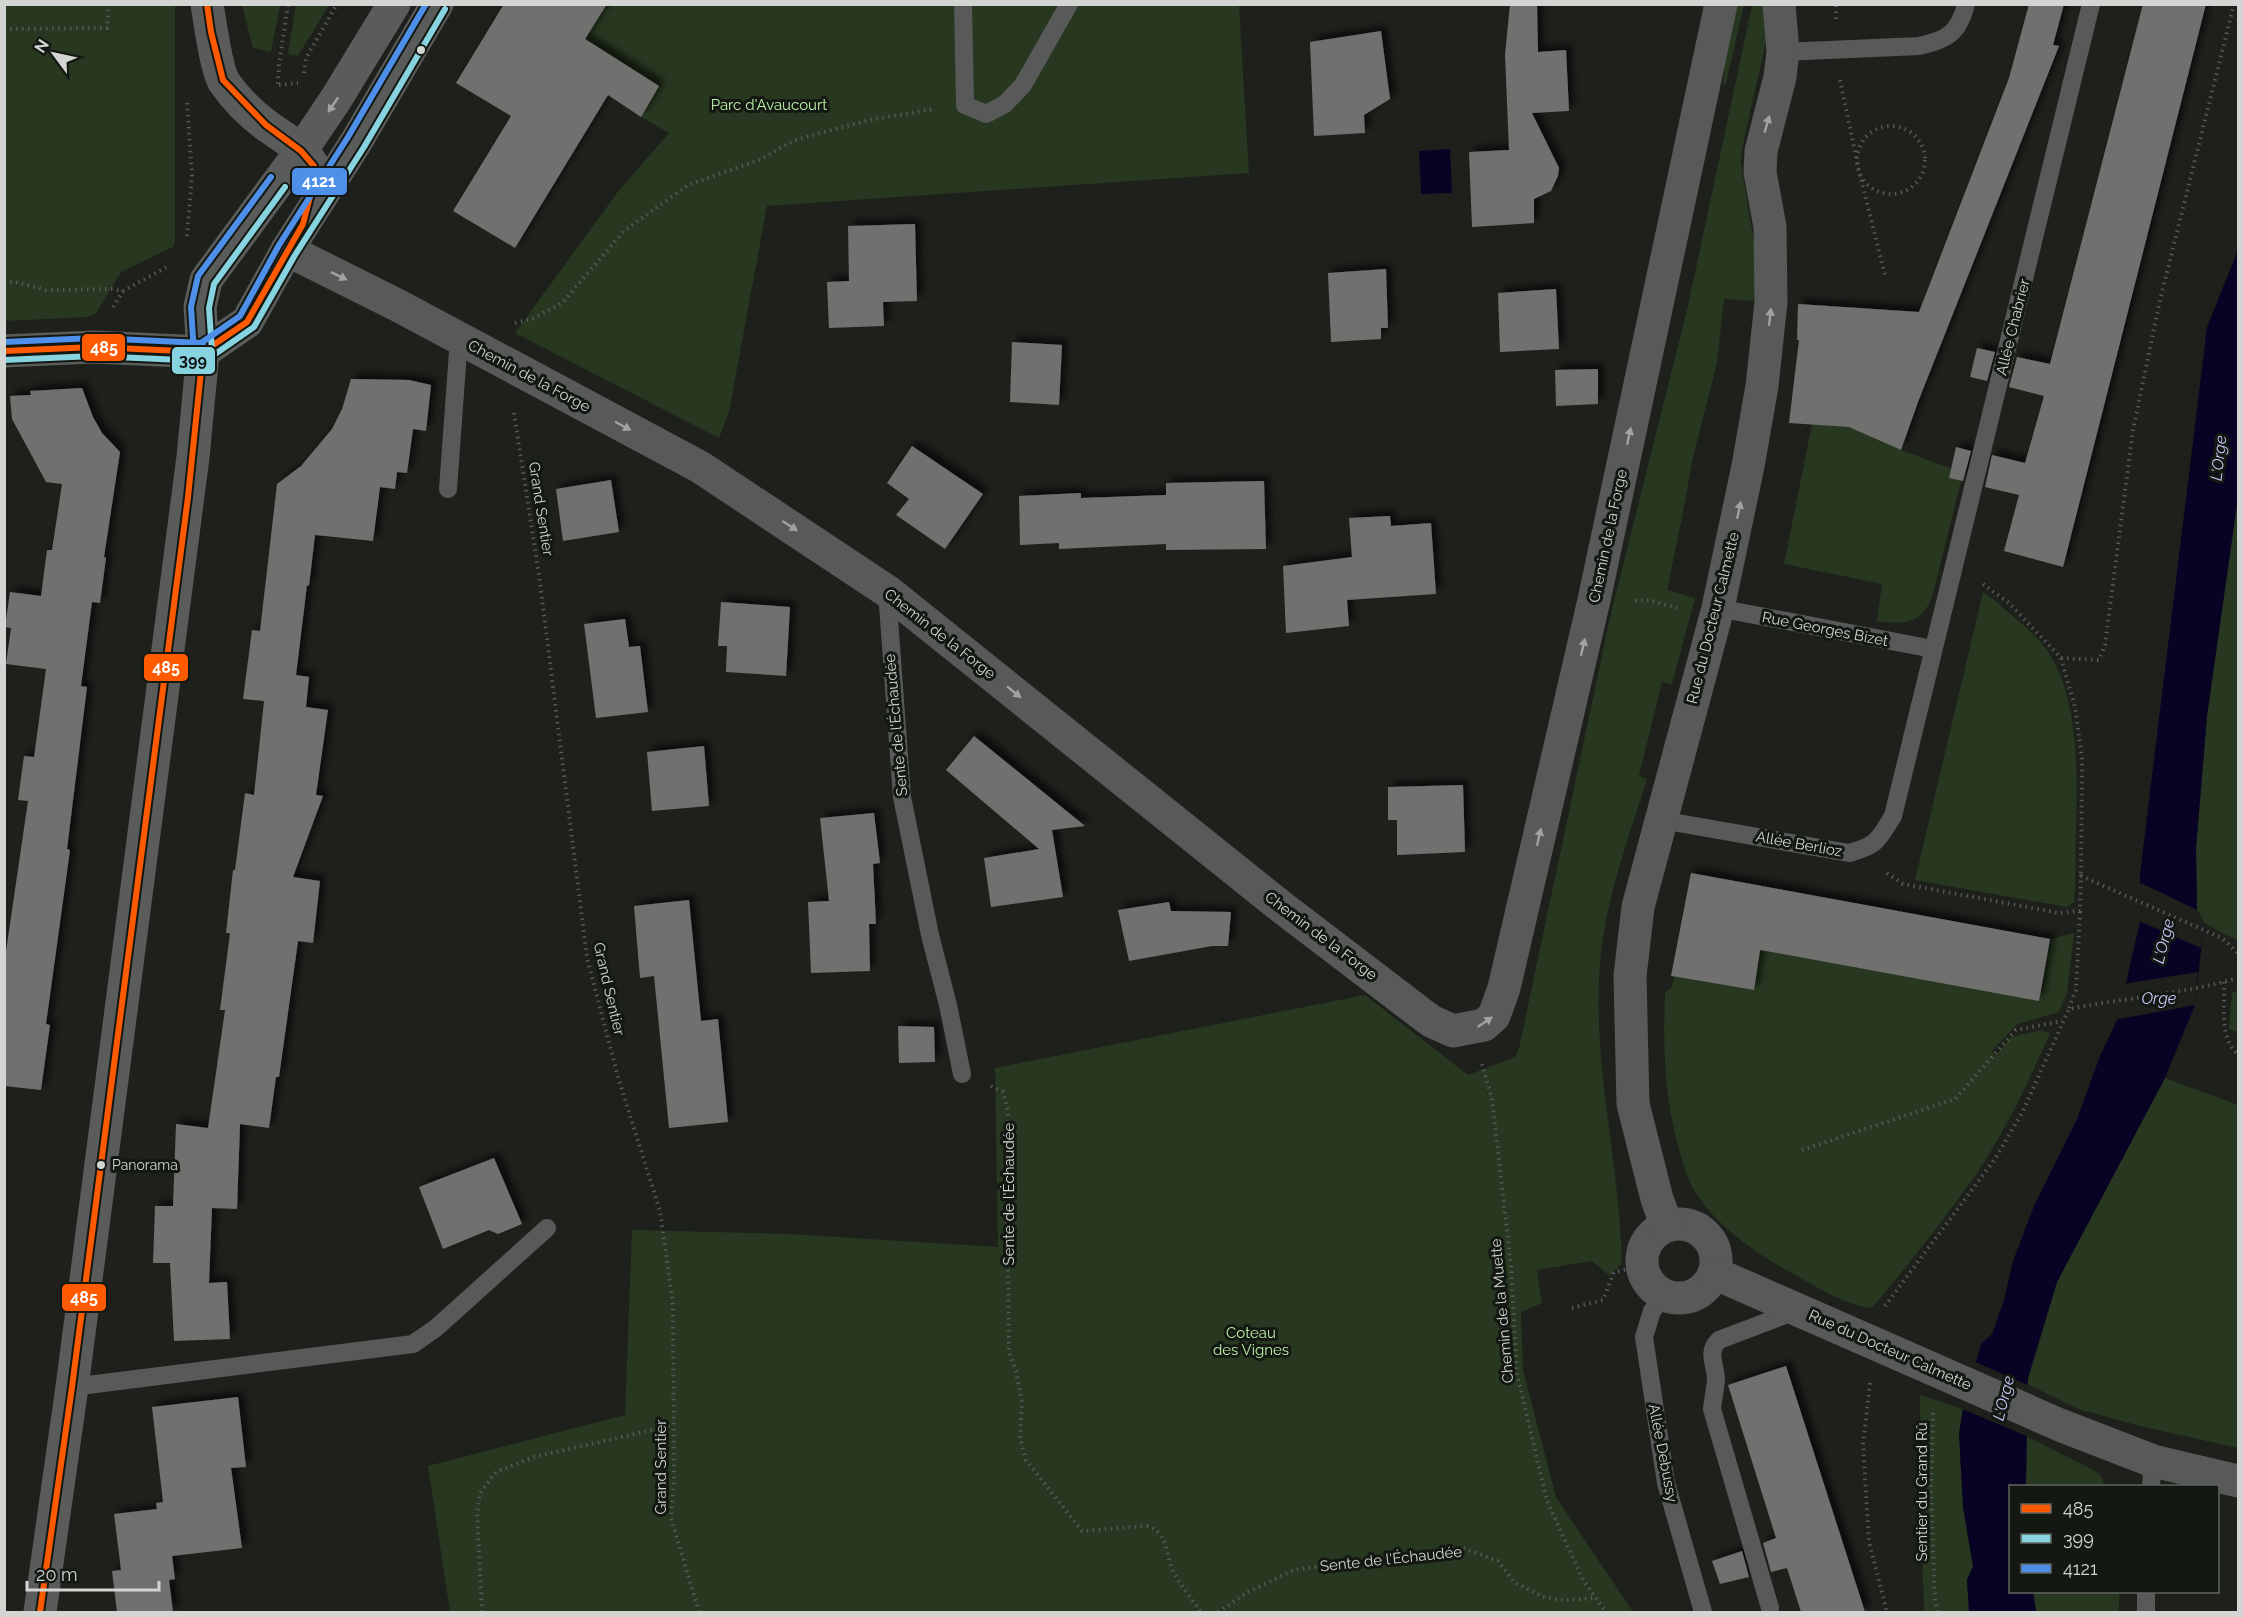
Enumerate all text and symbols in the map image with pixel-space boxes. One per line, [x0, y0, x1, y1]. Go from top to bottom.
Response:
north arrow [24, 24, 84, 84]
text: N [31, 36, 53, 56]
unlabelled marker [415, 44, 427, 56]
one-way arrow [327, 96, 338, 113]
park label: Parc d'Avaucourt [711, 96, 827, 114]
one-way arrow [1763, 115, 1772, 133]
line badge: 4121 [291, 167, 348, 196]
text: 4121 [302, 172, 336, 191]
one-way arrow [330, 271, 347, 281]
street label: Allée Chabrier [1992, 276, 2034, 377]
one-way arrow [1765, 308, 1775, 327]
line badge: 485 [81, 333, 126, 362]
street label: Chemin de la Forge [465, 336, 593, 416]
text: 485 [90, 338, 118, 357]
line badge: 399 [171, 346, 216, 375]
text: 399 [179, 351, 207, 370]
one-way arrow [614, 421, 631, 431]
one-way arrow [1625, 427, 1635, 446]
water label: L'Orge [2207, 434, 2230, 482]
street label: Grand Sentier [525, 461, 557, 558]
street label: Chemin de la Forge [1585, 467, 1631, 604]
one-way arrow [1735, 500, 1744, 519]
one-way arrow [781, 521, 798, 532]
street label: Rue du Docteur Calmette [1683, 530, 1743, 706]
street label: Chemin de la Forge [881, 585, 999, 683]
street label: Rue Georges Bizet [1760, 608, 1890, 650]
one-way arrow [1578, 638, 1588, 657]
line badge: 485 [143, 653, 189, 682]
street label: Sente de l'Échaudée [881, 653, 911, 797]
text: 485 [152, 658, 180, 677]
one-way arrow [1006, 685, 1021, 698]
one-way arrow [1534, 828, 1544, 846]
street label: Allée Berlioz [1754, 828, 1844, 860]
street label: Chemin de la Forge [1261, 888, 1381, 984]
water label: L'Orge [2149, 916, 2178, 965]
street label: Grand Sentier [590, 941, 629, 1038]
water label: Orge [2142, 989, 2177, 1008]
one-way arrow [1477, 1016, 1494, 1027]
street label: Sente de l'Échaudée [1000, 1122, 1018, 1265]
place label: Panorama [112, 1157, 178, 1173]
marker: Panorama [95, 1159, 107, 1171]
street label: Chemin de la Muette [1487, 1238, 1517, 1384]
line badge: 485 [61, 1283, 107, 1312]
text: 485 [70, 1288, 98, 1307]
street label: Rue du Docteur Calmette [1806, 1306, 1974, 1394]
park label: Coteau des Vignes [1213, 1324, 1289, 1359]
water label: L'Orge [1989, 1373, 2018, 1422]
street label: Allée Debussy [1645, 1402, 1681, 1504]
street label: Grand Sentier [652, 1419, 670, 1515]
street label: Sentier du Grand Rû [1913, 1422, 1931, 1562]
legend [2009, 1485, 2219, 1593]
text: 485 [2063, 1498, 2094, 1519]
text: 399 [2063, 1528, 2094, 1549]
street label: Sente de l'Échaudée [1319, 1543, 1463, 1575]
scale bar [27, 1554, 159, 1592]
text: 4121 [2063, 1558, 2098, 1579]
text: 20 m [36, 1564, 78, 1585]

